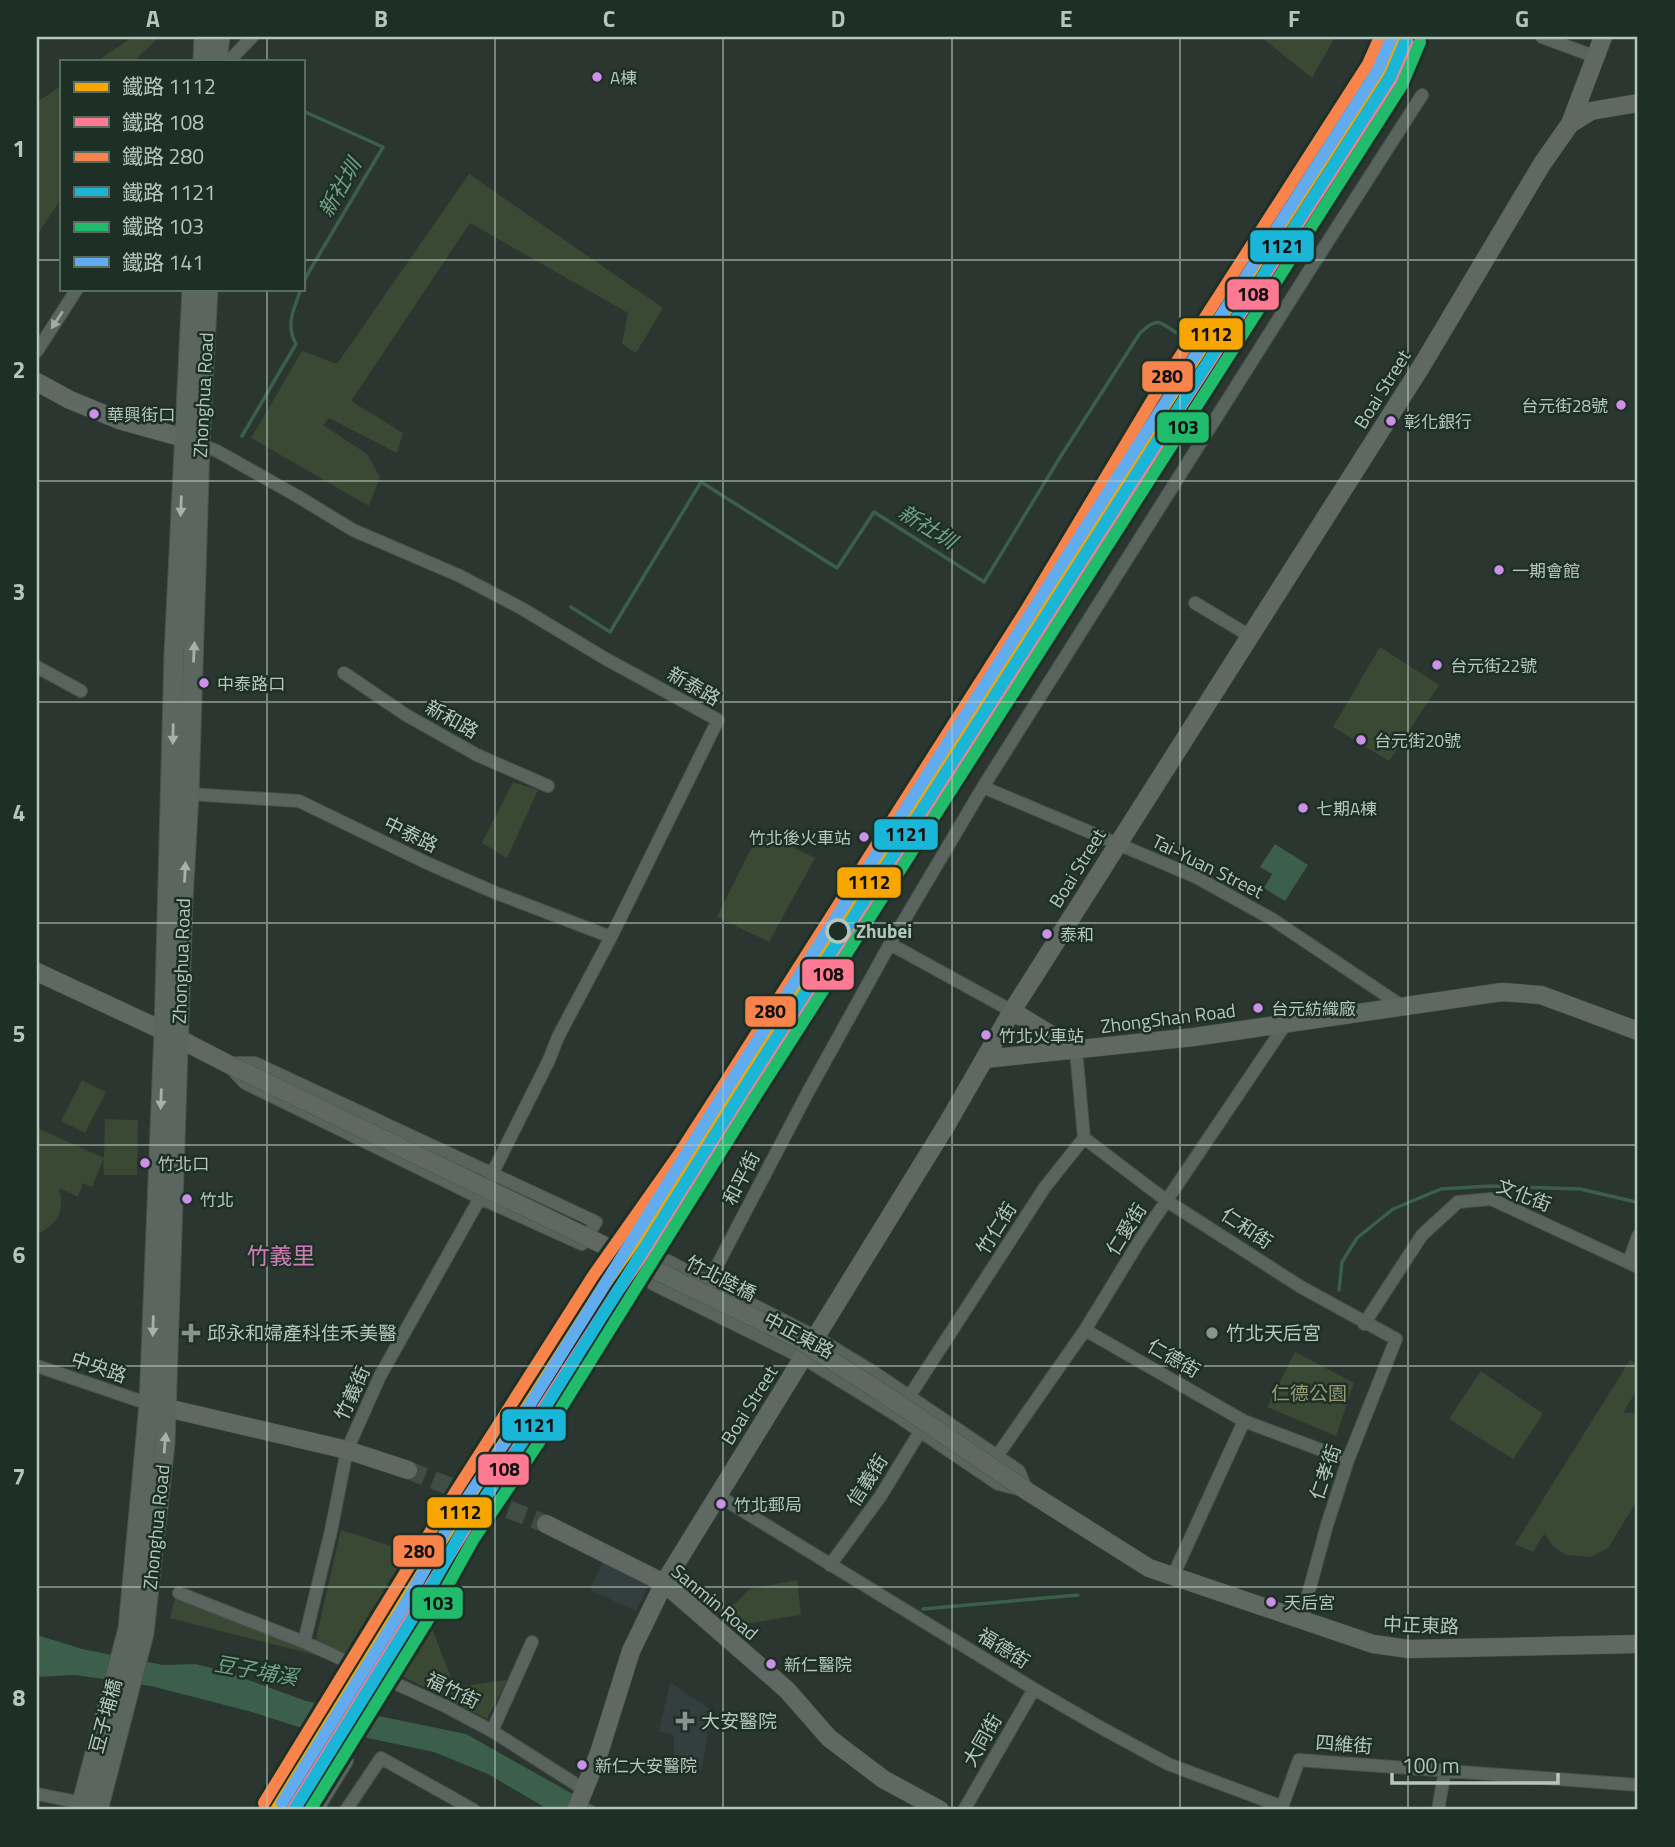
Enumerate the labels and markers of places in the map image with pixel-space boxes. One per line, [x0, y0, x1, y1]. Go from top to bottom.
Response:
place label: A棟 [610, 65, 637, 91]
marker: A棟 [590, 70, 604, 84]
place label: 台元街28號 [1521, 393, 1608, 419]
marker: 台元街28號 [1614, 398, 1628, 412]
place label: 華興街口 [107, 402, 175, 428]
marker: 華興街口 [87, 407, 101, 421]
place label: 彰化銀行 [1404, 409, 1472, 435]
marker: 彰化銀行 [1384, 414, 1398, 428]
place label: 一期會館 [1512, 558, 1580, 584]
marker: 一期會館 [1492, 563, 1506, 577]
place label: 台元街22號 [1450, 653, 1537, 679]
marker: 台元街22號 [1430, 658, 1444, 672]
place label: 中泰路口 [217, 671, 285, 697]
marker: 中泰路口 [197, 676, 211, 690]
place label: 台元街20號 [1374, 728, 1461, 754]
marker: 台元街20號 [1354, 733, 1368, 747]
place label: 七期A棟 [1316, 796, 1377, 822]
marker: 七期A棟 [1296, 801, 1310, 815]
place label: 竹北後火車站 [749, 825, 851, 851]
marker: 竹北後火車站 [857, 830, 871, 844]
place label: Zhubei [856, 916, 912, 945]
marker: Zhubei [826, 919, 850, 943]
place label: 泰和 [1060, 922, 1094, 948]
marker: 泰和 [1040, 927, 1054, 941]
place label: 台元紡織廠 [1271, 996, 1356, 1022]
marker: 台元紡織廠 [1251, 1001, 1265, 1015]
place label: 竹北火車站 [999, 1023, 1084, 1049]
marker: 竹北火車站 [979, 1028, 993, 1042]
place label: 竹北口 [158, 1151, 209, 1177]
marker: 竹北口 [138, 1156, 152, 1170]
place label: 竹北 [200, 1187, 234, 1213]
marker: 竹北 [180, 1192, 194, 1206]
place label: 邱永和婦產科佳禾美醫 [207, 1318, 397, 1347]
place label: 竹北天后宮 [1226, 1318, 1321, 1347]
marker: 邱永和婦產科佳禾美醫 [181, 1323, 201, 1343]
marker: 竹北天后宮 [1204, 1325, 1220, 1341]
place label: 竹北郵局 [734, 1492, 802, 1518]
marker: 竹北郵局 [714, 1497, 728, 1511]
place label: 天后宮 [1284, 1590, 1335, 1616]
marker: 天后宮 [1264, 1595, 1278, 1609]
place label: 新仁醫院 [784, 1652, 852, 1678]
marker: 新仁醫院 [764, 1657, 778, 1671]
place label: 大安醫院 [701, 1706, 777, 1735]
marker: 大安醫院 [675, 1711, 695, 1731]
place label: 新仁大安醫院 [595, 1753, 697, 1779]
marker: 新仁大安醫院 [575, 1758, 589, 1772]

